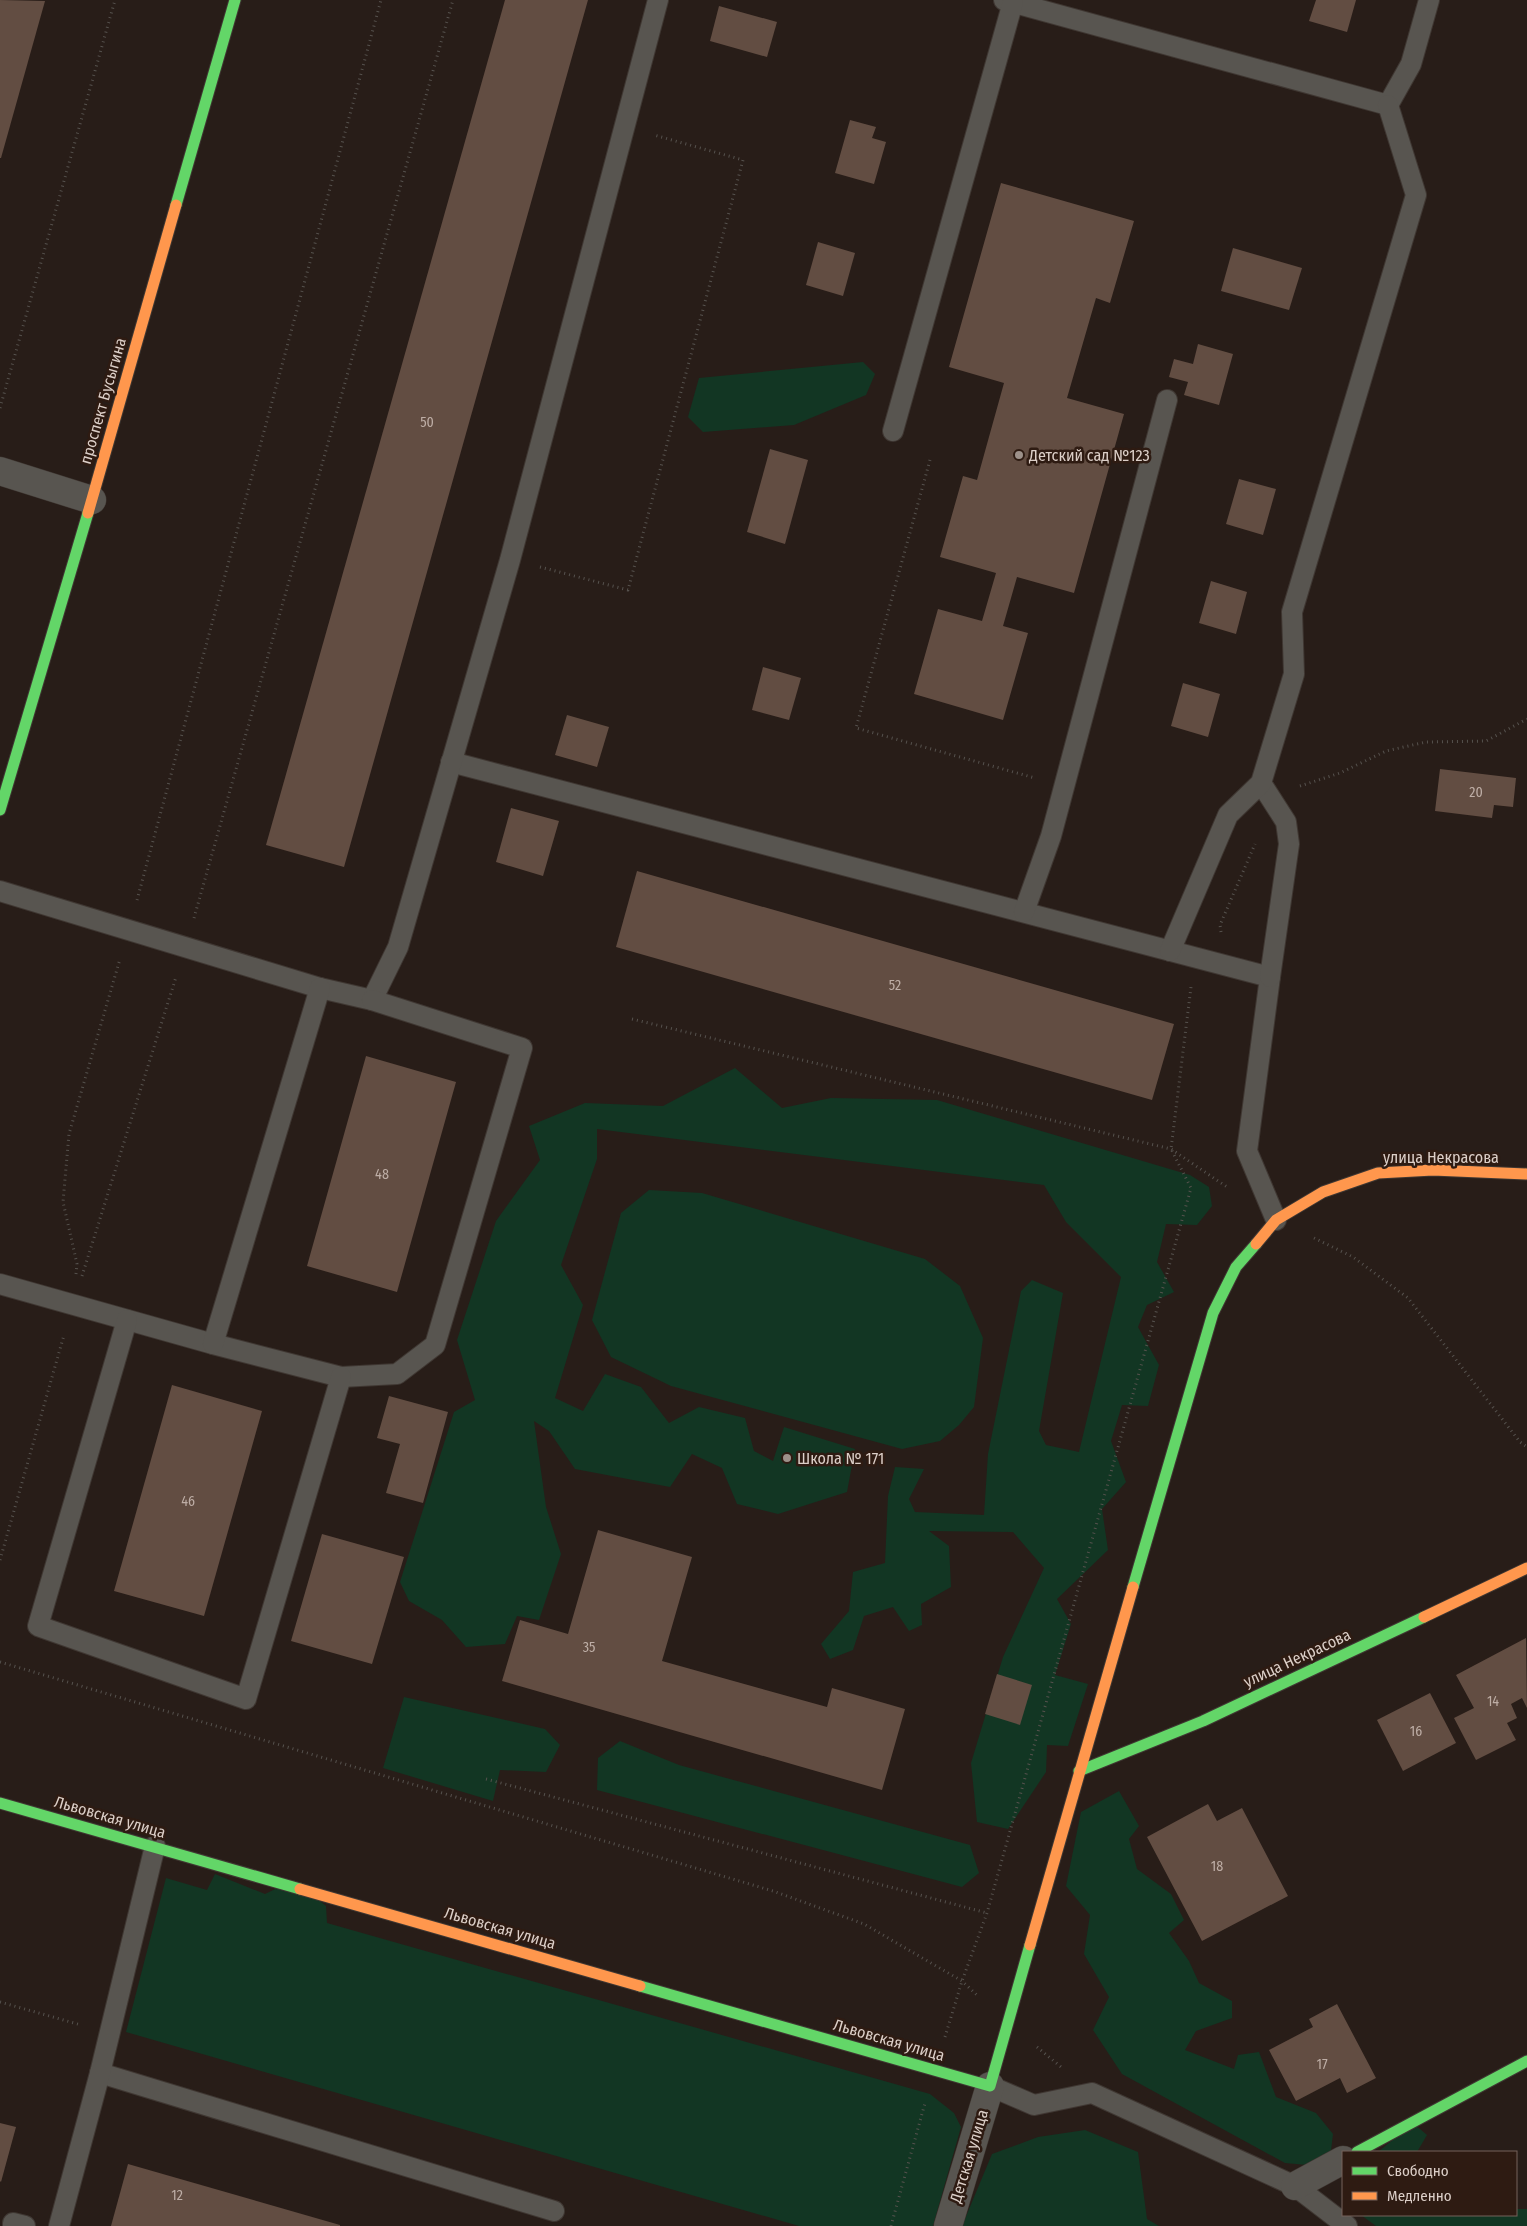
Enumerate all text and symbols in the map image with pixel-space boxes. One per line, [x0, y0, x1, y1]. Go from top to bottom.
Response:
street label: проспект Бусыгина [76, 336, 130, 466]
house number: 50 [420, 414, 434, 431]
place label: Детский сад №123 [1028, 446, 1150, 465]
marker: Детский сад №123 [1013, 449, 1025, 461]
house number: 20 [1469, 784, 1483, 801]
house number: 52 [889, 977, 901, 994]
street label: улица Некрасова [1383, 1148, 1499, 1167]
house number: 48 [375, 1166, 389, 1183]
place label: Школа № 171 [797, 1449, 884, 1468]
marker: Школа № 171 [781, 1452, 793, 1464]
house number: 46 [181, 1493, 195, 1510]
street label: улица Некрасова [1240, 1625, 1354, 1691]
house number: 35 [583, 1639, 595, 1656]
house number: 14 [1487, 1693, 1499, 1710]
house number: 16 [1410, 1723, 1422, 1740]
street label: Львовская улица [52, 1792, 168, 1842]
house number: 18 [1211, 1858, 1223, 1875]
street label: Львовская улица [442, 1903, 558, 1953]
street label: Львовская улица [831, 2015, 947, 2065]
house number: 17 [1316, 2056, 1328, 2073]
street label: Детская улица [946, 2107, 992, 2206]
legend [1342, 2151, 1517, 2216]
text: Свободно [1387, 2162, 1449, 2180]
house number: 12 [171, 2187, 183, 2204]
text: Медленно [1387, 2187, 1452, 2205]

